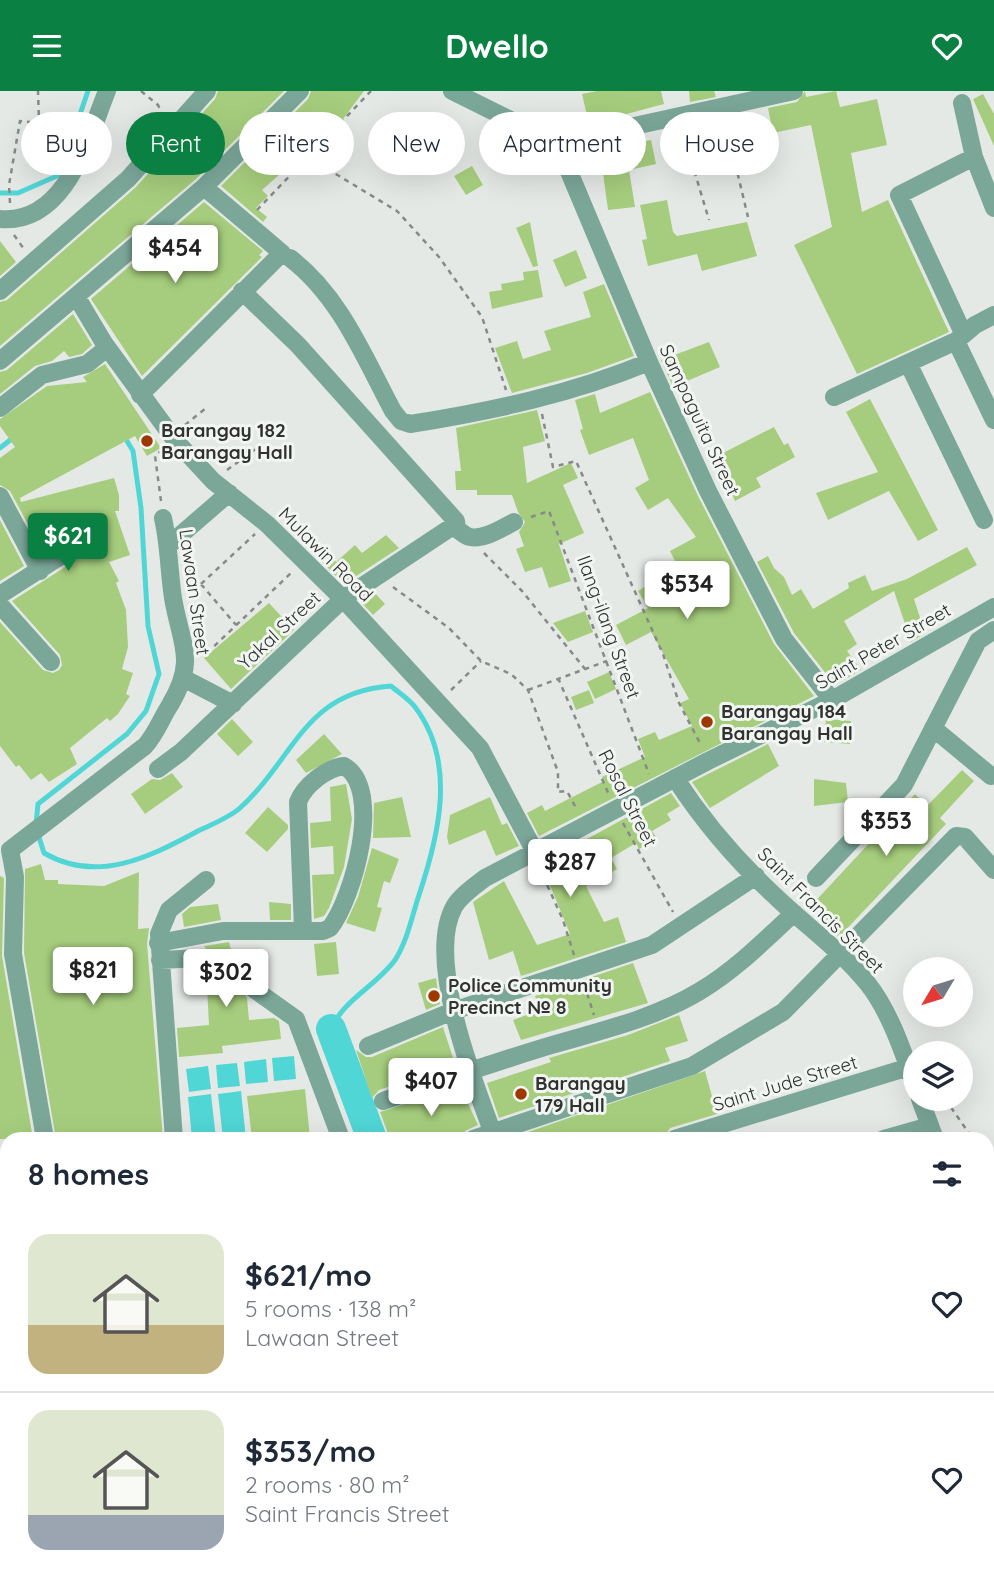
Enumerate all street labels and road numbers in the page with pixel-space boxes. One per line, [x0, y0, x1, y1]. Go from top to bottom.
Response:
street label: Sampaguita Street [654, 341, 746, 499]
street label: Mulawin Road [274, 502, 378, 606]
street label: Lawaan Street [174, 527, 216, 657]
street label: Ilang-ilang Street [572, 552, 646, 702]
street label: Yakal Street [233, 586, 325, 674]
street label: Saint Peter Street [811, 598, 955, 694]
street label: Rosal Street [593, 745, 663, 851]
street label: Saint Francis Street [753, 842, 889, 978]
street label: Saint Jude Street [710, 1050, 860, 1116]

